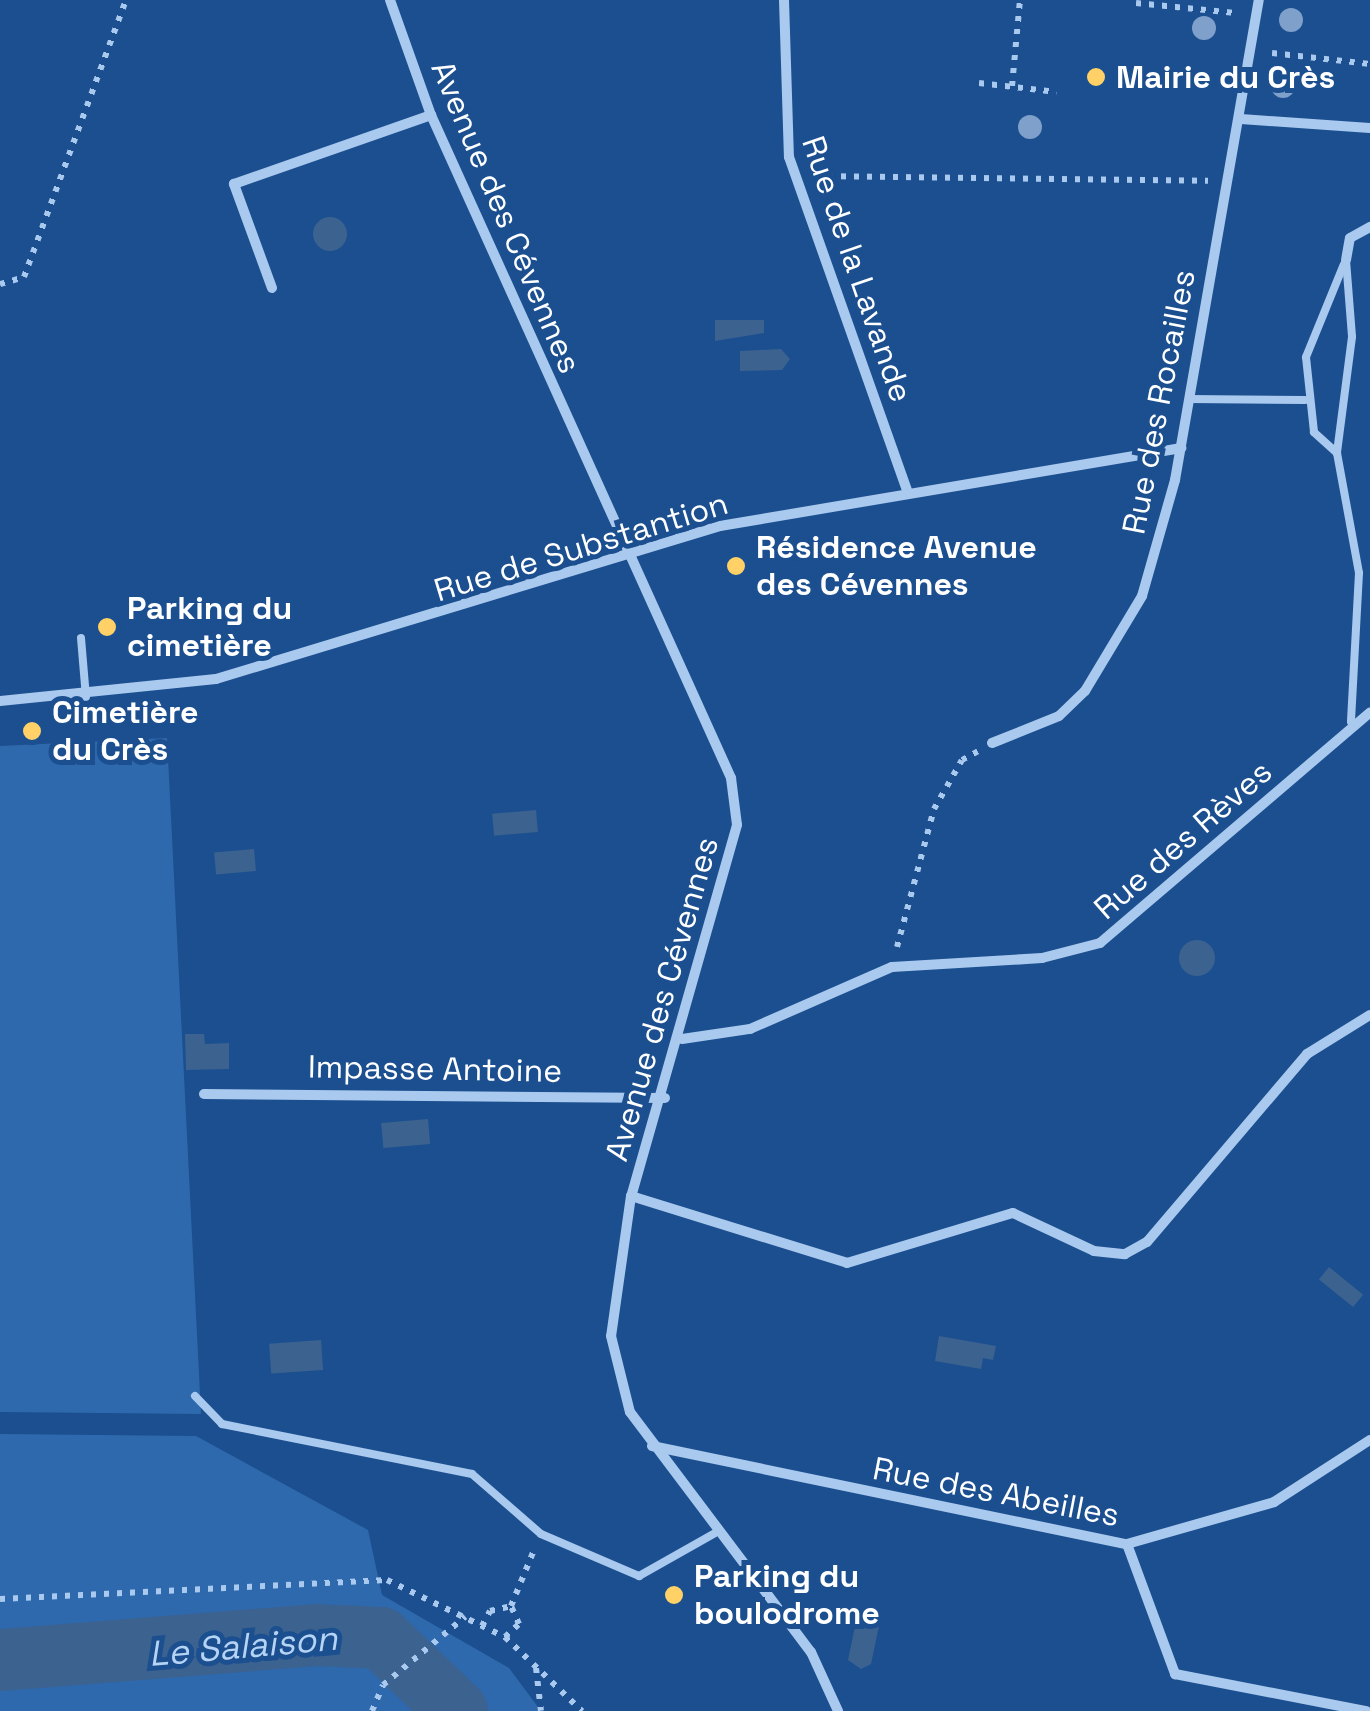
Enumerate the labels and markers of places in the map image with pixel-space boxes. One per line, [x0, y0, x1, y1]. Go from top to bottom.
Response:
place label: Mairie du Crès [1116, 58, 1335, 96]
marker: Mairie du Crès [1085, 66, 1107, 88]
place label: Résidence Avenue des Cévennes [756, 529, 1037, 604]
marker: Résidence Avenue des Cévennes [725, 555, 747, 577]
place label: Parking du cimetière [127, 590, 292, 665]
marker: Parking du cimetière [96, 616, 118, 638]
place label: Cimetière du Crès [52, 694, 199, 769]
marker: Cimetière du Crès [21, 720, 43, 742]
place label: Parking du boulodrome [694, 1558, 880, 1633]
marker: Parking du boulodrome [663, 1584, 685, 1606]

